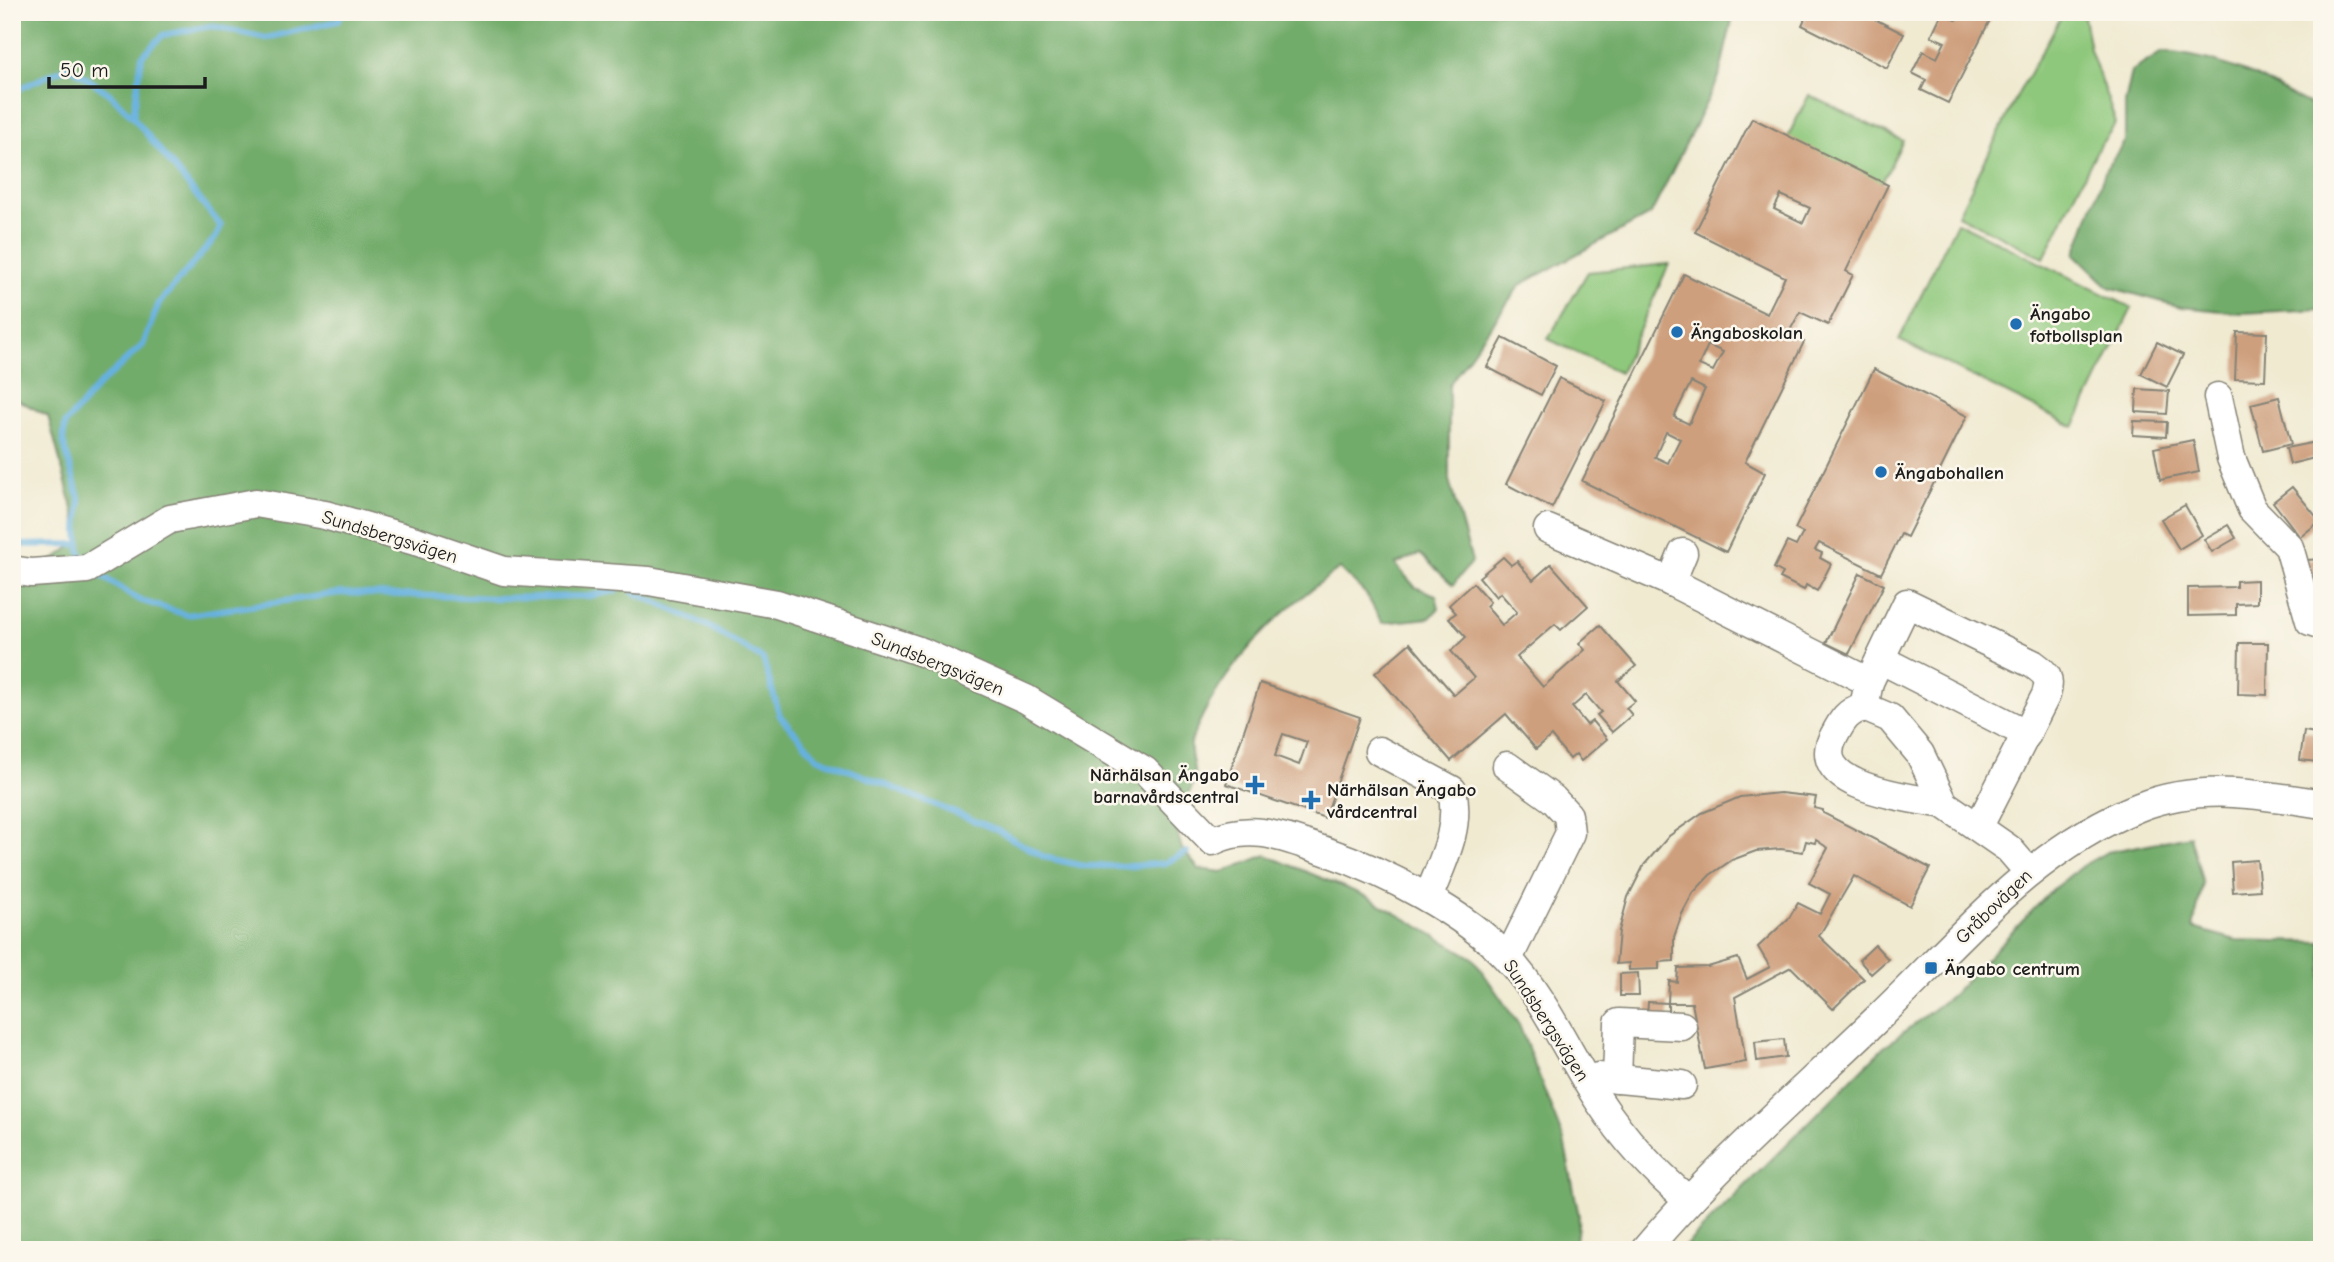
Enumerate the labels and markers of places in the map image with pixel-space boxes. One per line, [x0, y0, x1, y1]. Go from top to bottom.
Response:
place label: Ängabo fotbollsplan [2029, 303, 2123, 347]
marker: Ängabo fotbollsplan [2008, 316, 2024, 332]
place label: Ängaboskolan [1691, 322, 1803, 344]
marker: Ängaboskolan [1669, 324, 1685, 340]
place label: Ängabohallen [1895, 462, 2004, 484]
marker: Ängabohallen [1873, 464, 1889, 480]
place label: Närhälsan Ängabo barnavårdscentral [1090, 764, 1239, 808]
marker: Närhälsan Ängabo barnavårdscentral [1245, 775, 1265, 795]
place label: Närhälsan Ängabo vårdcentral [1326, 779, 1477, 823]
marker: Närhälsan Ängabo vårdcentral [1301, 790, 1321, 810]
place label: Ängabo centrum [1945, 958, 2080, 980]
marker: Ängabo centrum [1923, 960, 1939, 976]

